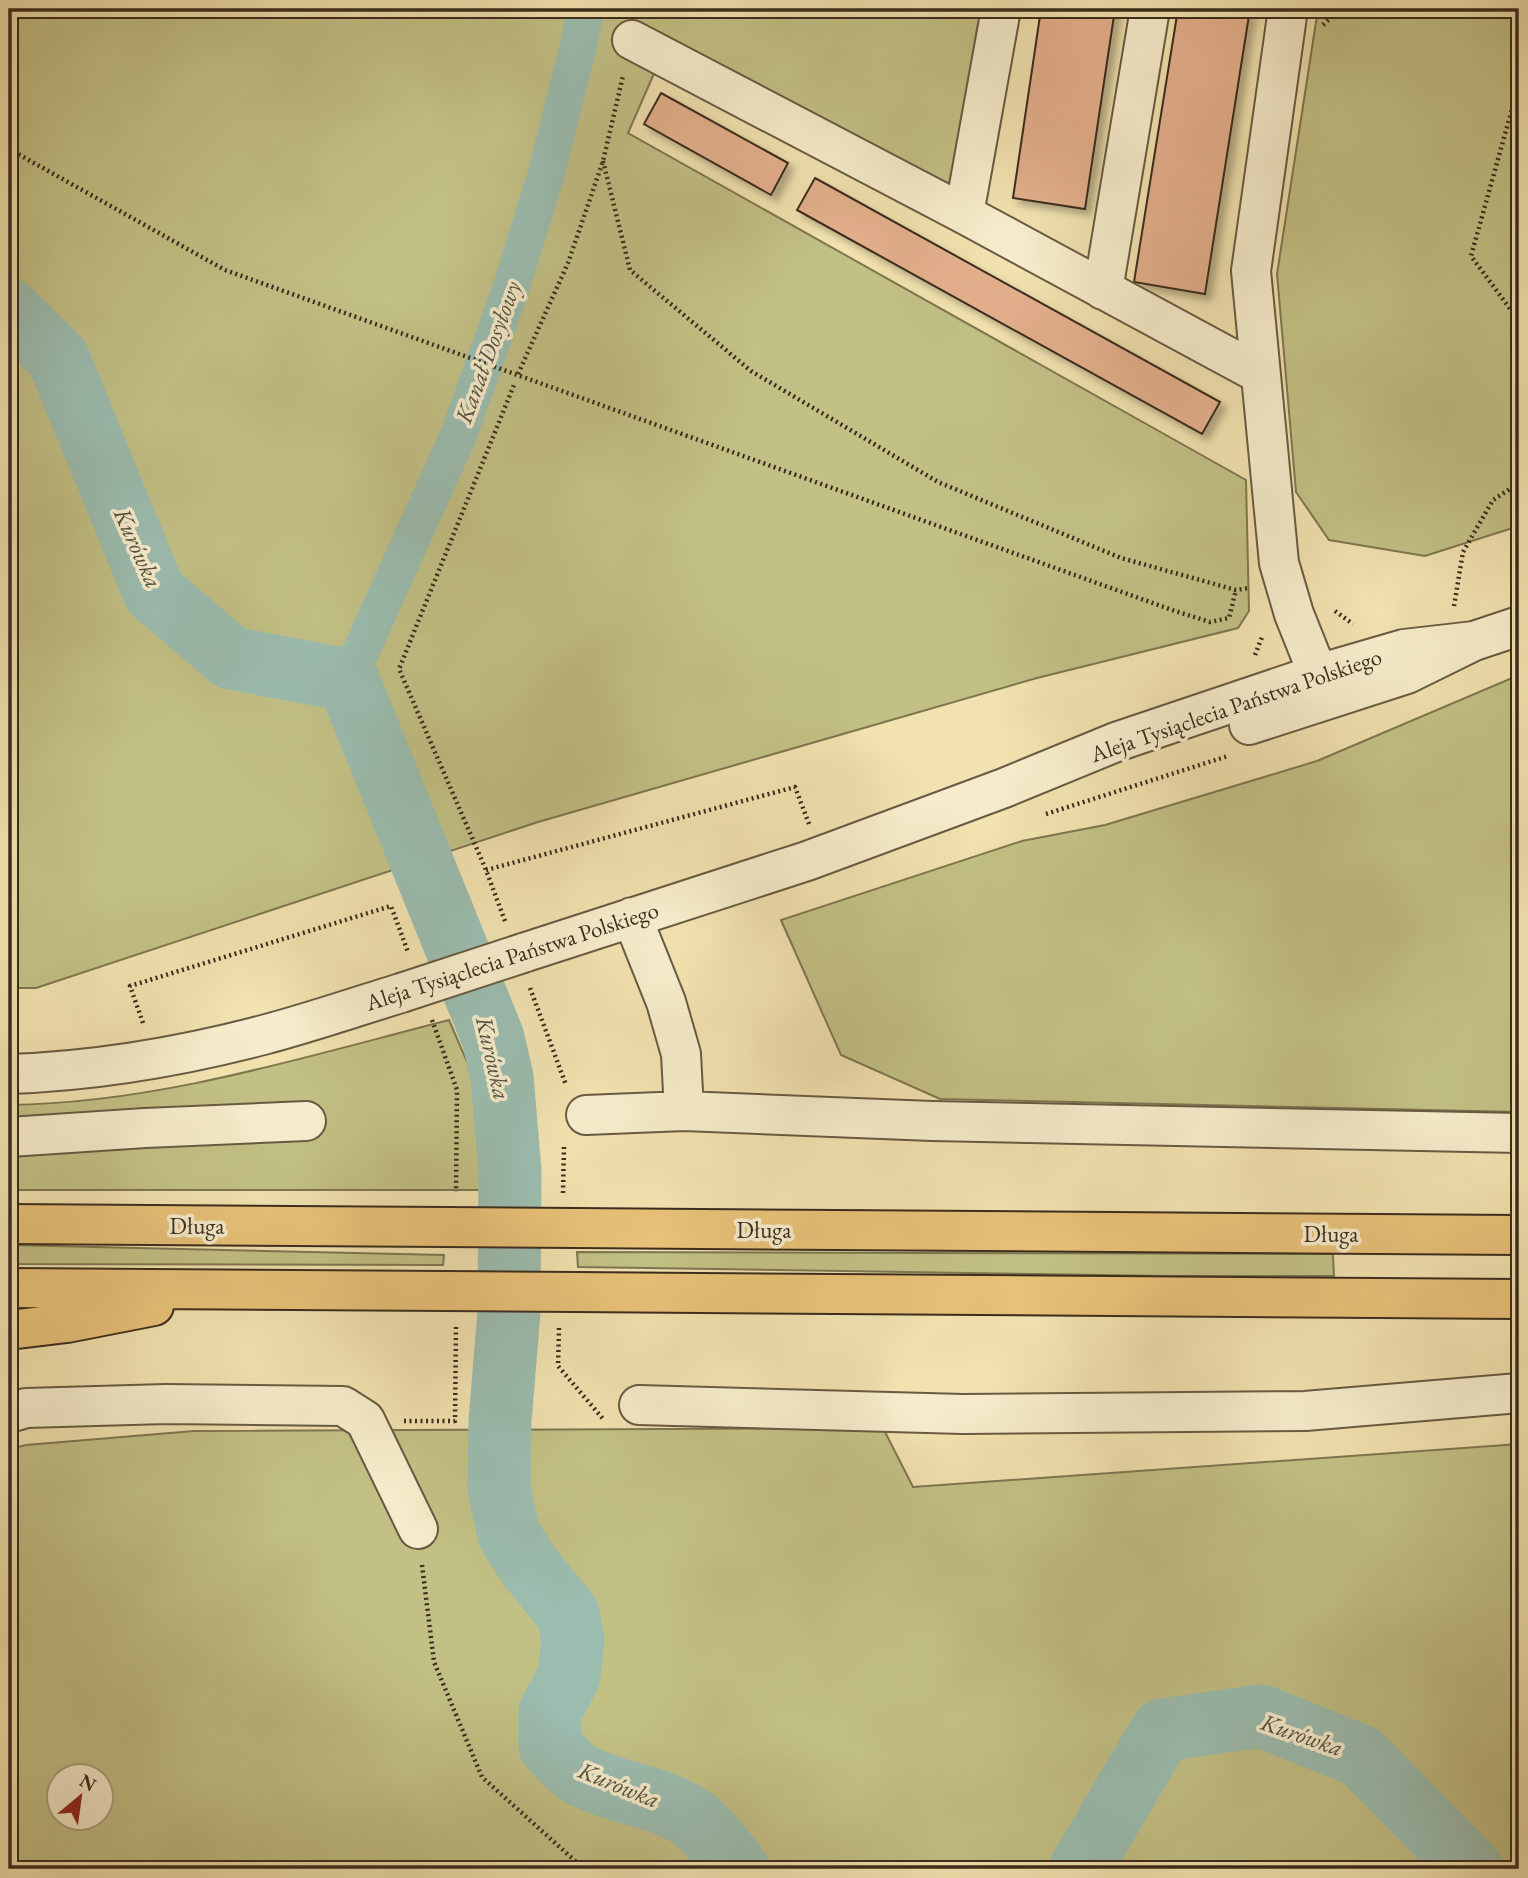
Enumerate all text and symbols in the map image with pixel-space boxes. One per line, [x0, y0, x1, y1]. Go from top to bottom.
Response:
water label: Kanał Dosyłowy [447, 276, 528, 428]
water label: Kurówka [107, 502, 170, 593]
street label: Aleja Tysiąclecia Państwa Polskiego [1085, 641, 1386, 769]
street label: Aleja Tysiąclecia Państwa Polskiego [361, 894, 662, 1018]
water label: Kurówka [469, 1012, 518, 1103]
street label: Długa [169, 1211, 225, 1241]
street label: Długa [736, 1215, 792, 1245]
street label: Długa [1303, 1219, 1359, 1249]
water label: Kurówka [1256, 1706, 1347, 1763]
water label: Kurówka [573, 1754, 664, 1815]
north arrow [46, 1762, 116, 1832]
text: N [75, 1768, 101, 1798]

